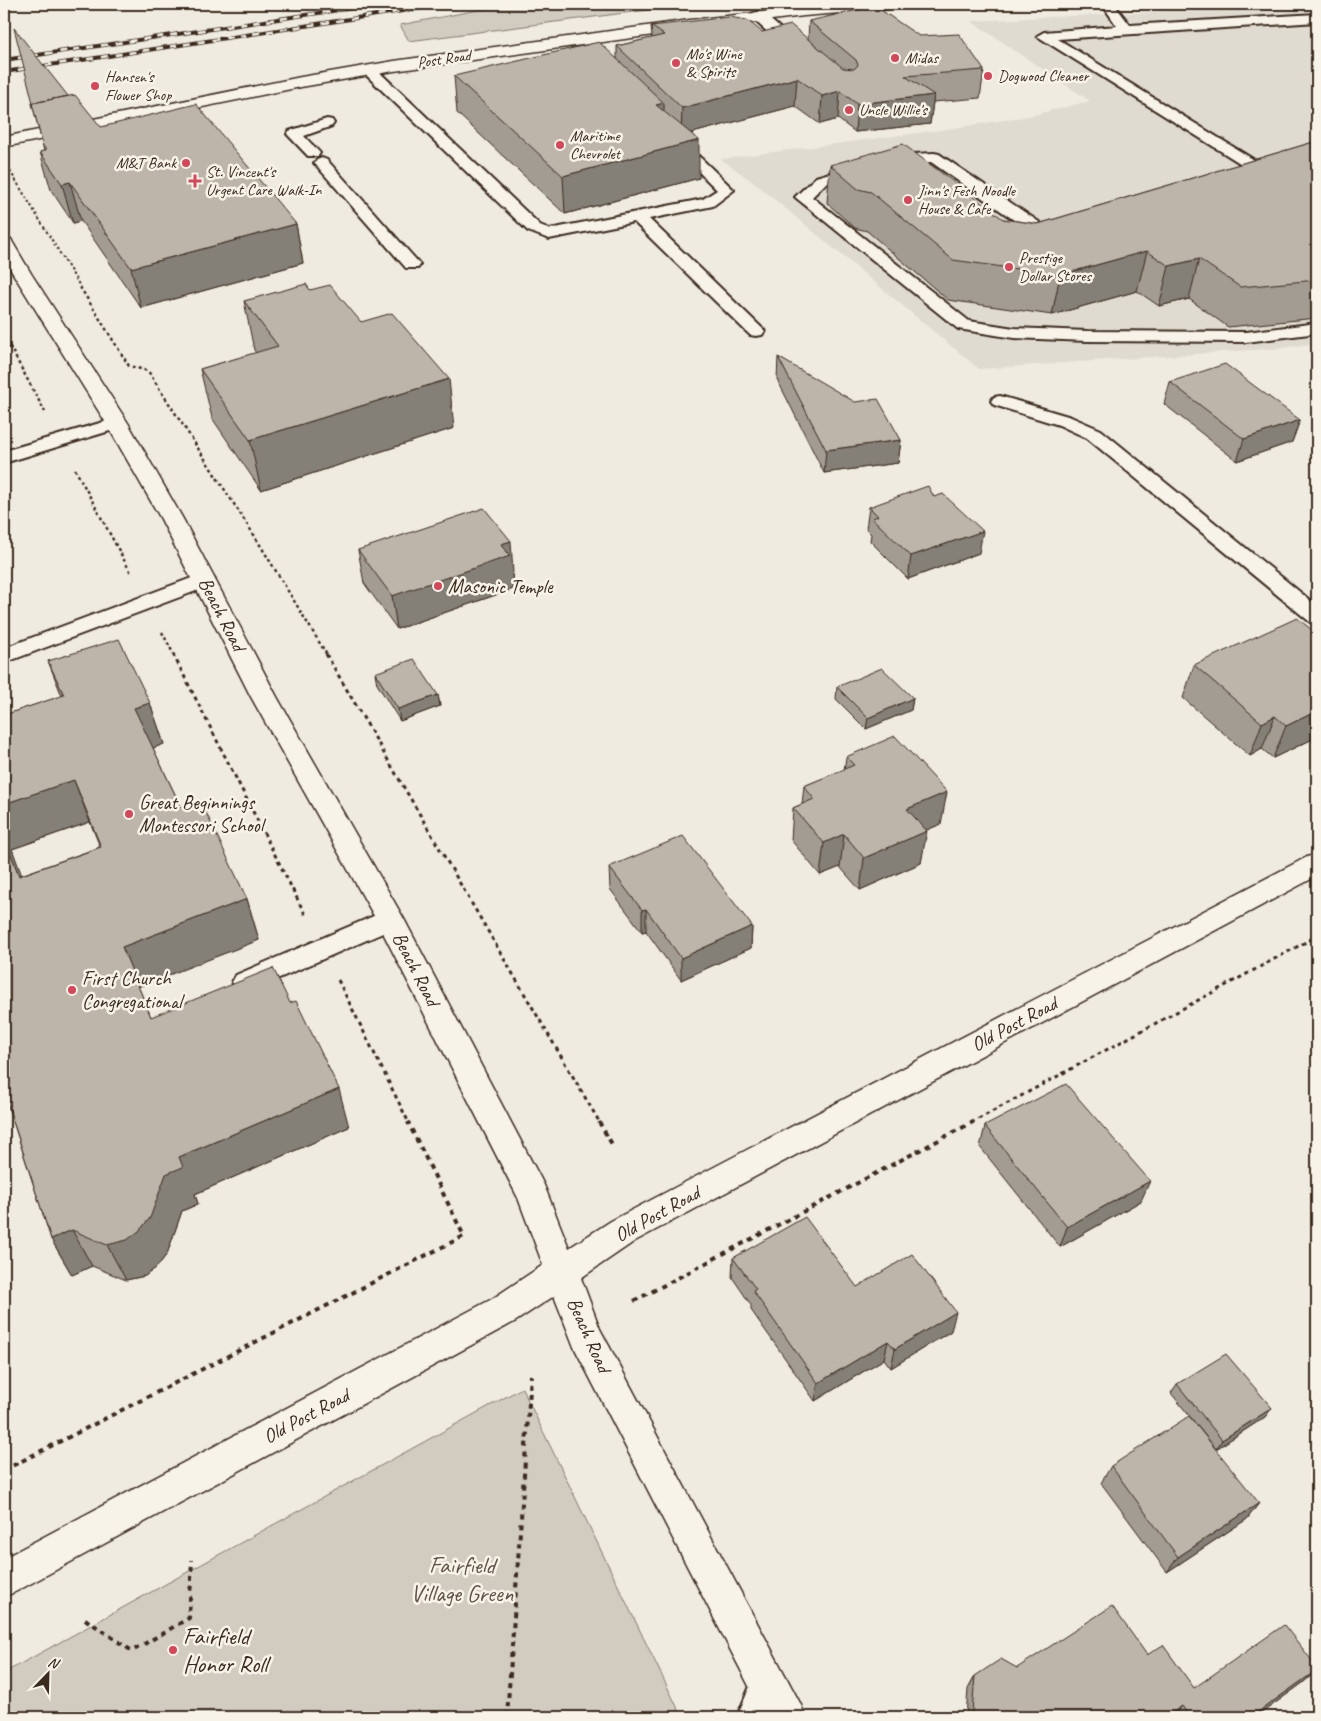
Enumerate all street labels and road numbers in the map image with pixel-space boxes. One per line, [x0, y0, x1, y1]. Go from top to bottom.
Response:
street label: Post Road [416, 45, 475, 73]
street label: Beach Road [193, 573, 253, 658]
street label: Beach Road [387, 928, 447, 1013]
street label: Old Post Road [967, 990, 1064, 1057]
street label: Old Post Road [610, 1179, 707, 1248]
street label: Beach Road [561, 1294, 618, 1379]
street label: Old Post Road [259, 1382, 356, 1449]

